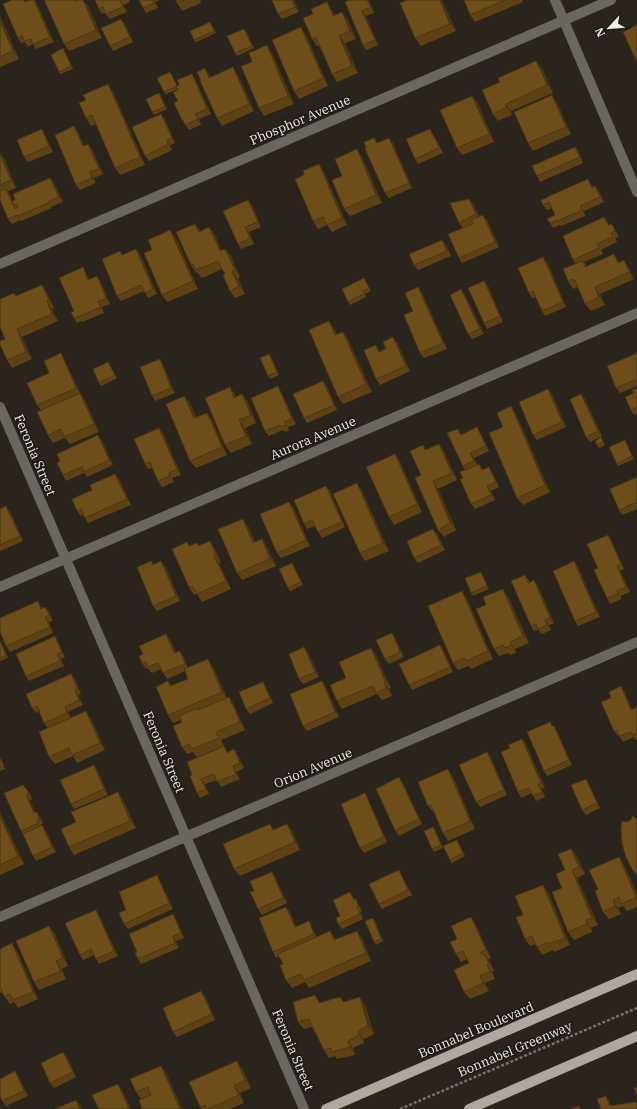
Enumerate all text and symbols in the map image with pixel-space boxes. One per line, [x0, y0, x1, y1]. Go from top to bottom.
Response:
north arrow [589, 8, 629, 48]
text: N [592, 25, 608, 39]
street label: Phosphor Avenue [247, 91, 353, 149]
street label: Feronia Street [10, 412, 60, 499]
street label: Aurora Avenue [268, 412, 358, 464]
street label: Feronia Street [139, 709, 189, 796]
street label: Orion Avenue [271, 744, 355, 792]
street label: Bonnabel Boulevard [416, 998, 536, 1062]
street label: Feronia Street [268, 1007, 318, 1094]
street label: Bonnabel Greenway [455, 1017, 575, 1081]

